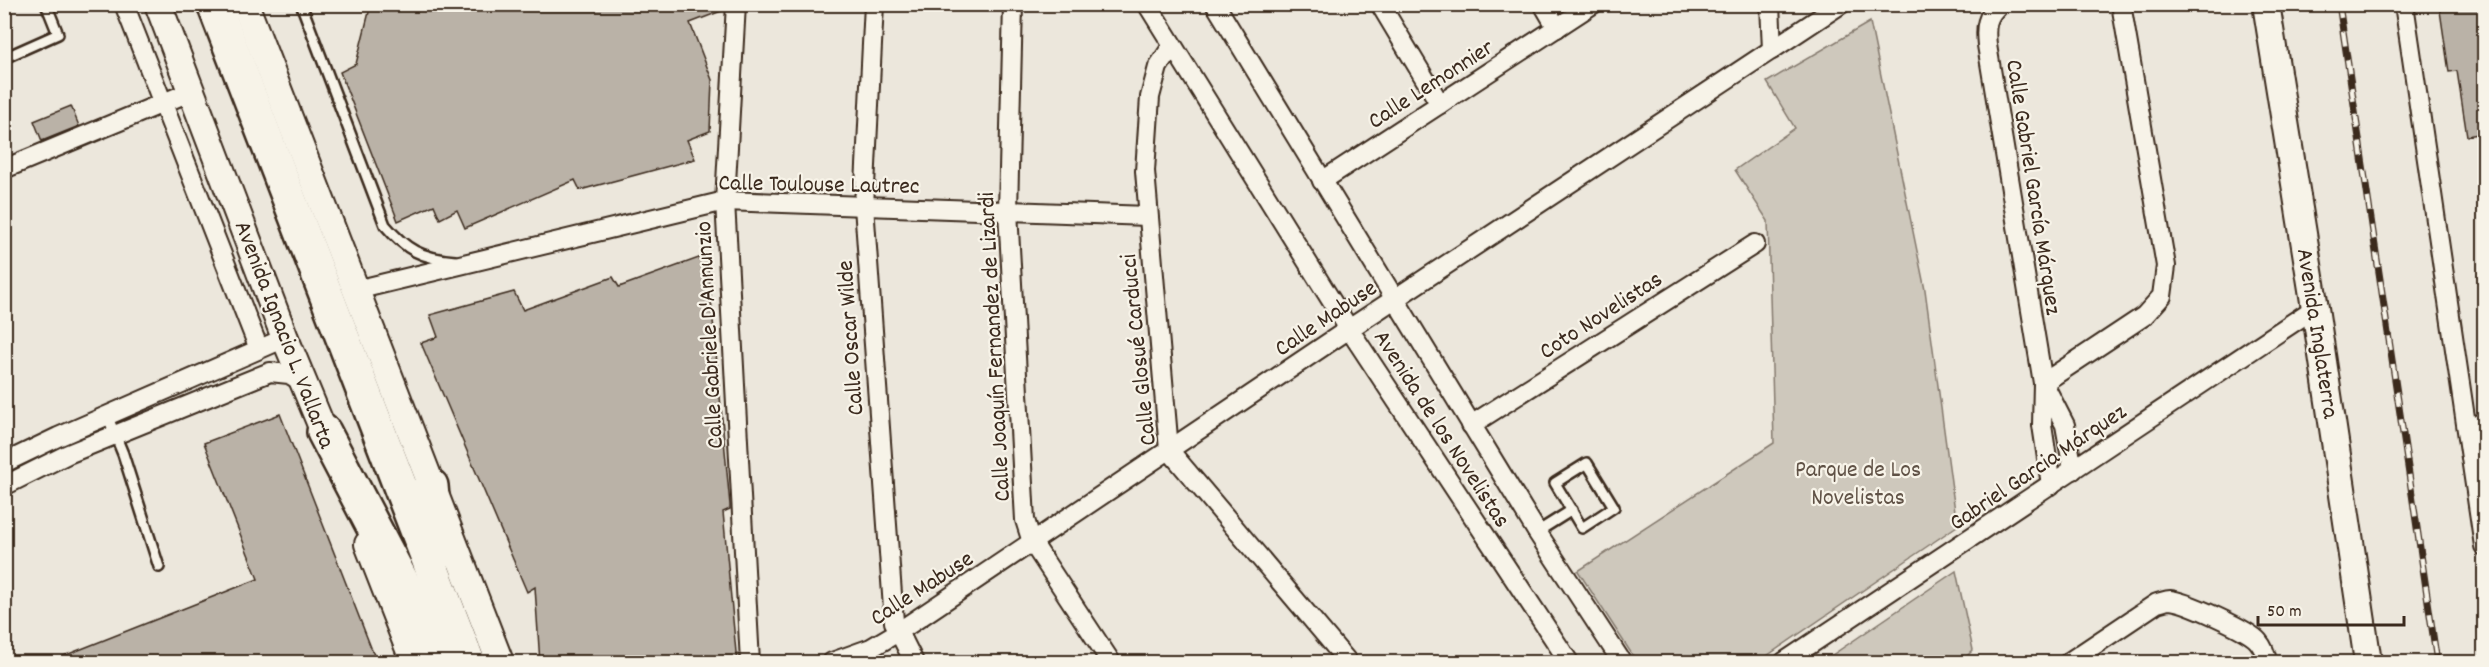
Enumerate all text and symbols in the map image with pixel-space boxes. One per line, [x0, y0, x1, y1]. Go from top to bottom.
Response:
street label: Calle Lemonnier [1362, 32, 1501, 139]
street label: Calle Gabriel García Márquez [1995, 57, 2069, 318]
street label: Calle Toulouse Lautrec [718, 167, 920, 205]
street label: Calle Joaquín Fernandez de Lizardi [971, 191, 1021, 502]
street label: Avenida Ignacio L. Vallarta [224, 216, 343, 455]
street label: Calle Gabriele D'Annunzio [688, 220, 734, 450]
street label: Avenida Inglaterra [2286, 246, 2346, 422]
street label: Calle Glosué Carducci [1113, 252, 1167, 447]
street label: Calle Oscar Wilde [830, 259, 874, 417]
street label: Coto Novelistas [1533, 264, 1670, 369]
street label: Calle Mabuse [1269, 273, 1385, 366]
street label: Avenida de los Novelistas [1364, 324, 1517, 535]
street label: Gabriel Garcia Márquez [1943, 396, 2134, 541]
park label: Parque de Los Novelistas [1795, 454, 1921, 516]
street label: Calle Mabuse [864, 543, 981, 636]
scale bar [2258, 589, 2404, 627]
text: 50 m [2267, 600, 2302, 625]

